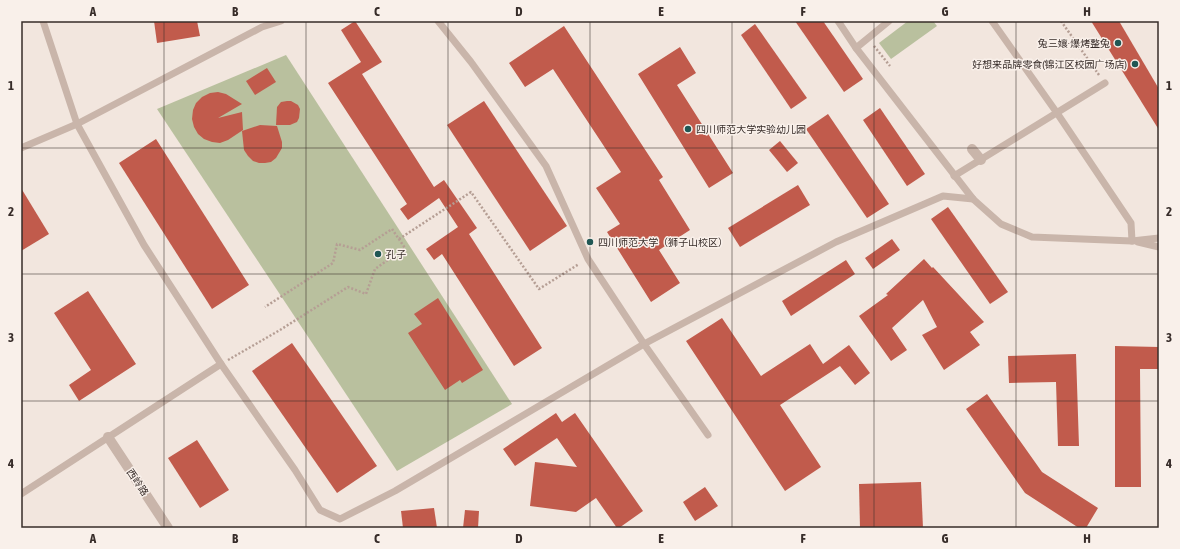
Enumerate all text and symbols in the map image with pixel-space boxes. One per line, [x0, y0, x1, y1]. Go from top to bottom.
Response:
text: A [89, 4, 97, 19]
text: B [232, 4, 239, 19]
text: C [374, 4, 380, 19]
text: D [515, 4, 523, 19]
text: E [658, 4, 664, 19]
text: F [800, 4, 806, 19]
text: G [942, 4, 949, 19]
text: H [1083, 4, 1091, 19]
place label: 兔三孃·爆烤整兔 [1038, 38, 1110, 49]
marker: 兔三孃·爆烤整兔 [1113, 38, 1123, 48]
place label: 好想来品牌零食(锦江区校园广场店) [972, 59, 1127, 70]
marker: 好想来品牌零食(锦江区校园广场店) [1130, 59, 1140, 69]
text: 1 [8, 78, 14, 93]
text: 1 [1166, 78, 1172, 93]
marker: 四川师范大学实验幼儿园 [683, 124, 693, 134]
place label: 四川师范大学实验幼儿园 [696, 124, 806, 135]
text: 2 [8, 204, 14, 219]
text: 2 [1166, 204, 1172, 219]
marker: 四川师范大学（狮子山校区） [585, 237, 595, 247]
place label: 四川师范大学（狮子山校区） [598, 237, 728, 248]
marker: 孔子 [373, 249, 383, 259]
place label: 孔子 [386, 249, 406, 260]
text: 3 [8, 330, 14, 345]
text: 3 [1166, 330, 1172, 345]
text: 4 [7, 456, 14, 471]
text: 4 [1165, 456, 1172, 471]
street label: 西岭路 [125, 467, 151, 498]
text: A [89, 531, 97, 546]
text: B [232, 531, 239, 546]
text: C [374, 531, 380, 546]
text: D [515, 531, 523, 546]
text: E [658, 531, 664, 546]
text: F [800, 531, 806, 546]
text: G [942, 531, 949, 546]
text: H [1083, 531, 1091, 546]

